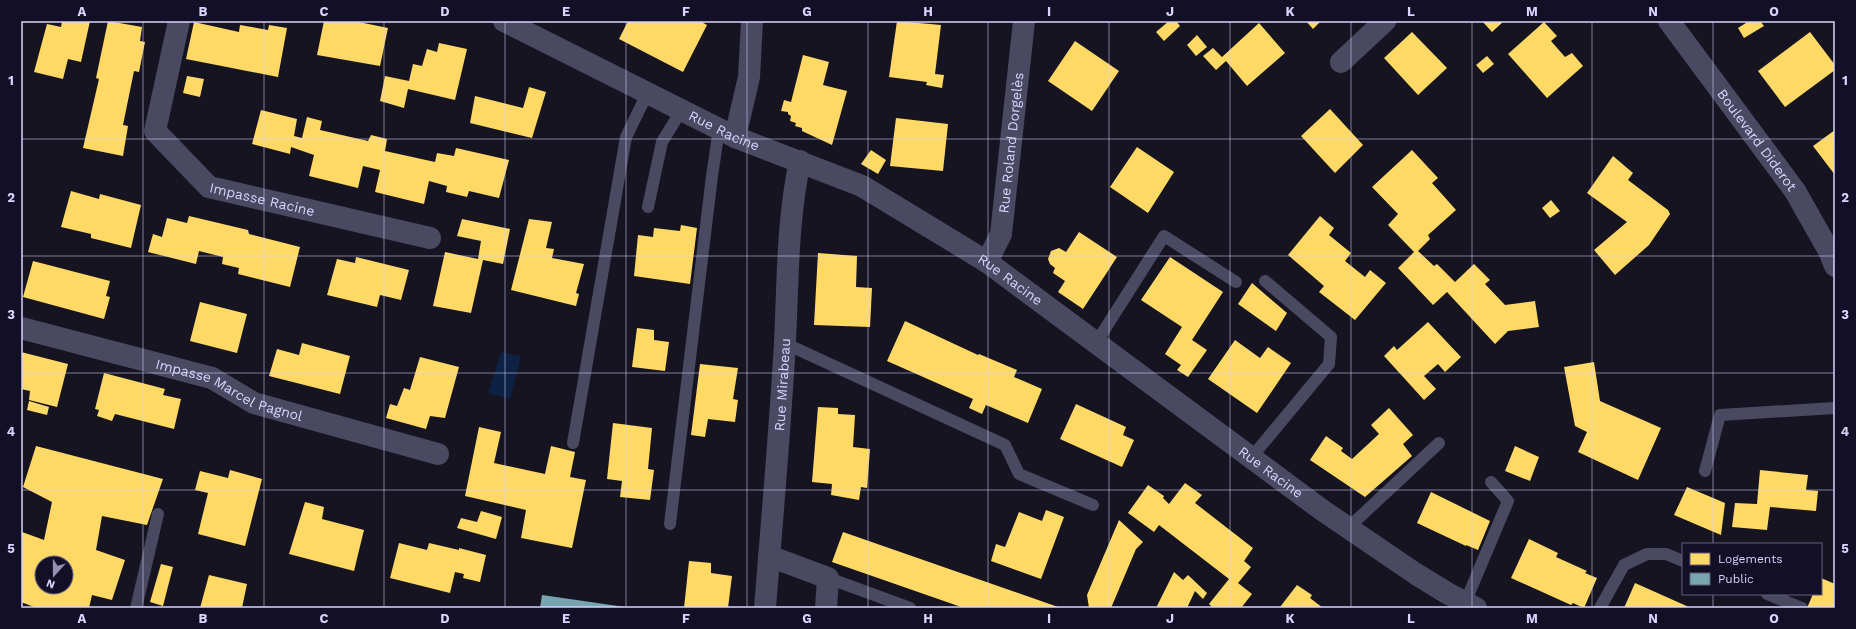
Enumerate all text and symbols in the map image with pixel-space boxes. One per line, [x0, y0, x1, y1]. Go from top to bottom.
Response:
text: A [78, 4, 87, 19]
text: B [199, 4, 208, 19]
text: C [320, 4, 329, 19]
text: D [440, 4, 450, 19]
text: E [562, 4, 570, 19]
text: F [682, 4, 690, 19]
text: G [802, 4, 812, 19]
text: H [923, 4, 933, 19]
text: I [1047, 4, 1051, 19]
text: J [1166, 4, 1174, 19]
text: K [1285, 4, 1295, 19]
text: L [1407, 4, 1415, 19]
text: M [1526, 4, 1538, 19]
text: N [1648, 4, 1658, 19]
text: O [1769, 4, 1779, 19]
street label: Rue Roland Dorgelès [995, 71, 1026, 214]
text: 1 [8, 73, 14, 88]
text: 1 [1842, 73, 1848, 88]
street label: Boulevard Diderot [1714, 86, 1800, 194]
street label: Rue Racine [686, 107, 762, 154]
street label: Impasse Racine [208, 179, 316, 219]
text: 2 [7, 190, 15, 205]
text: 2 [1841, 190, 1849, 205]
street label: Rue Racine [975, 250, 1046, 308]
text: 3 [7, 307, 15, 322]
text: 3 [1841, 307, 1849, 322]
street label: Rue Mirabeau [771, 338, 793, 432]
street label: Impasse Marcel Pagnol [154, 356, 305, 424]
text: 4 [7, 424, 16, 439]
text: 4 [1841, 424, 1850, 439]
street label: Rue Racine [1235, 443, 1306, 501]
text: 5 [7, 541, 15, 556]
text: 5 [1841, 541, 1849, 556]
legend [1682, 543, 1822, 595]
text: Logements [1718, 552, 1783, 566]
north arrow [34, 555, 74, 595]
text: Public [1718, 572, 1754, 586]
text: N [44, 576, 57, 591]
text: A [78, 611, 87, 626]
text: B [199, 611, 208, 626]
text: C [320, 611, 329, 626]
text: D [440, 611, 450, 626]
text: E [562, 611, 570, 626]
text: F [682, 611, 690, 626]
text: G [802, 611, 812, 626]
text: H [923, 611, 933, 626]
text: I [1047, 611, 1051, 626]
text: J [1166, 611, 1174, 626]
text: K [1285, 611, 1295, 626]
text: L [1407, 611, 1415, 626]
text: M [1526, 611, 1538, 626]
text: N [1648, 611, 1658, 626]
text: O [1769, 611, 1779, 626]

